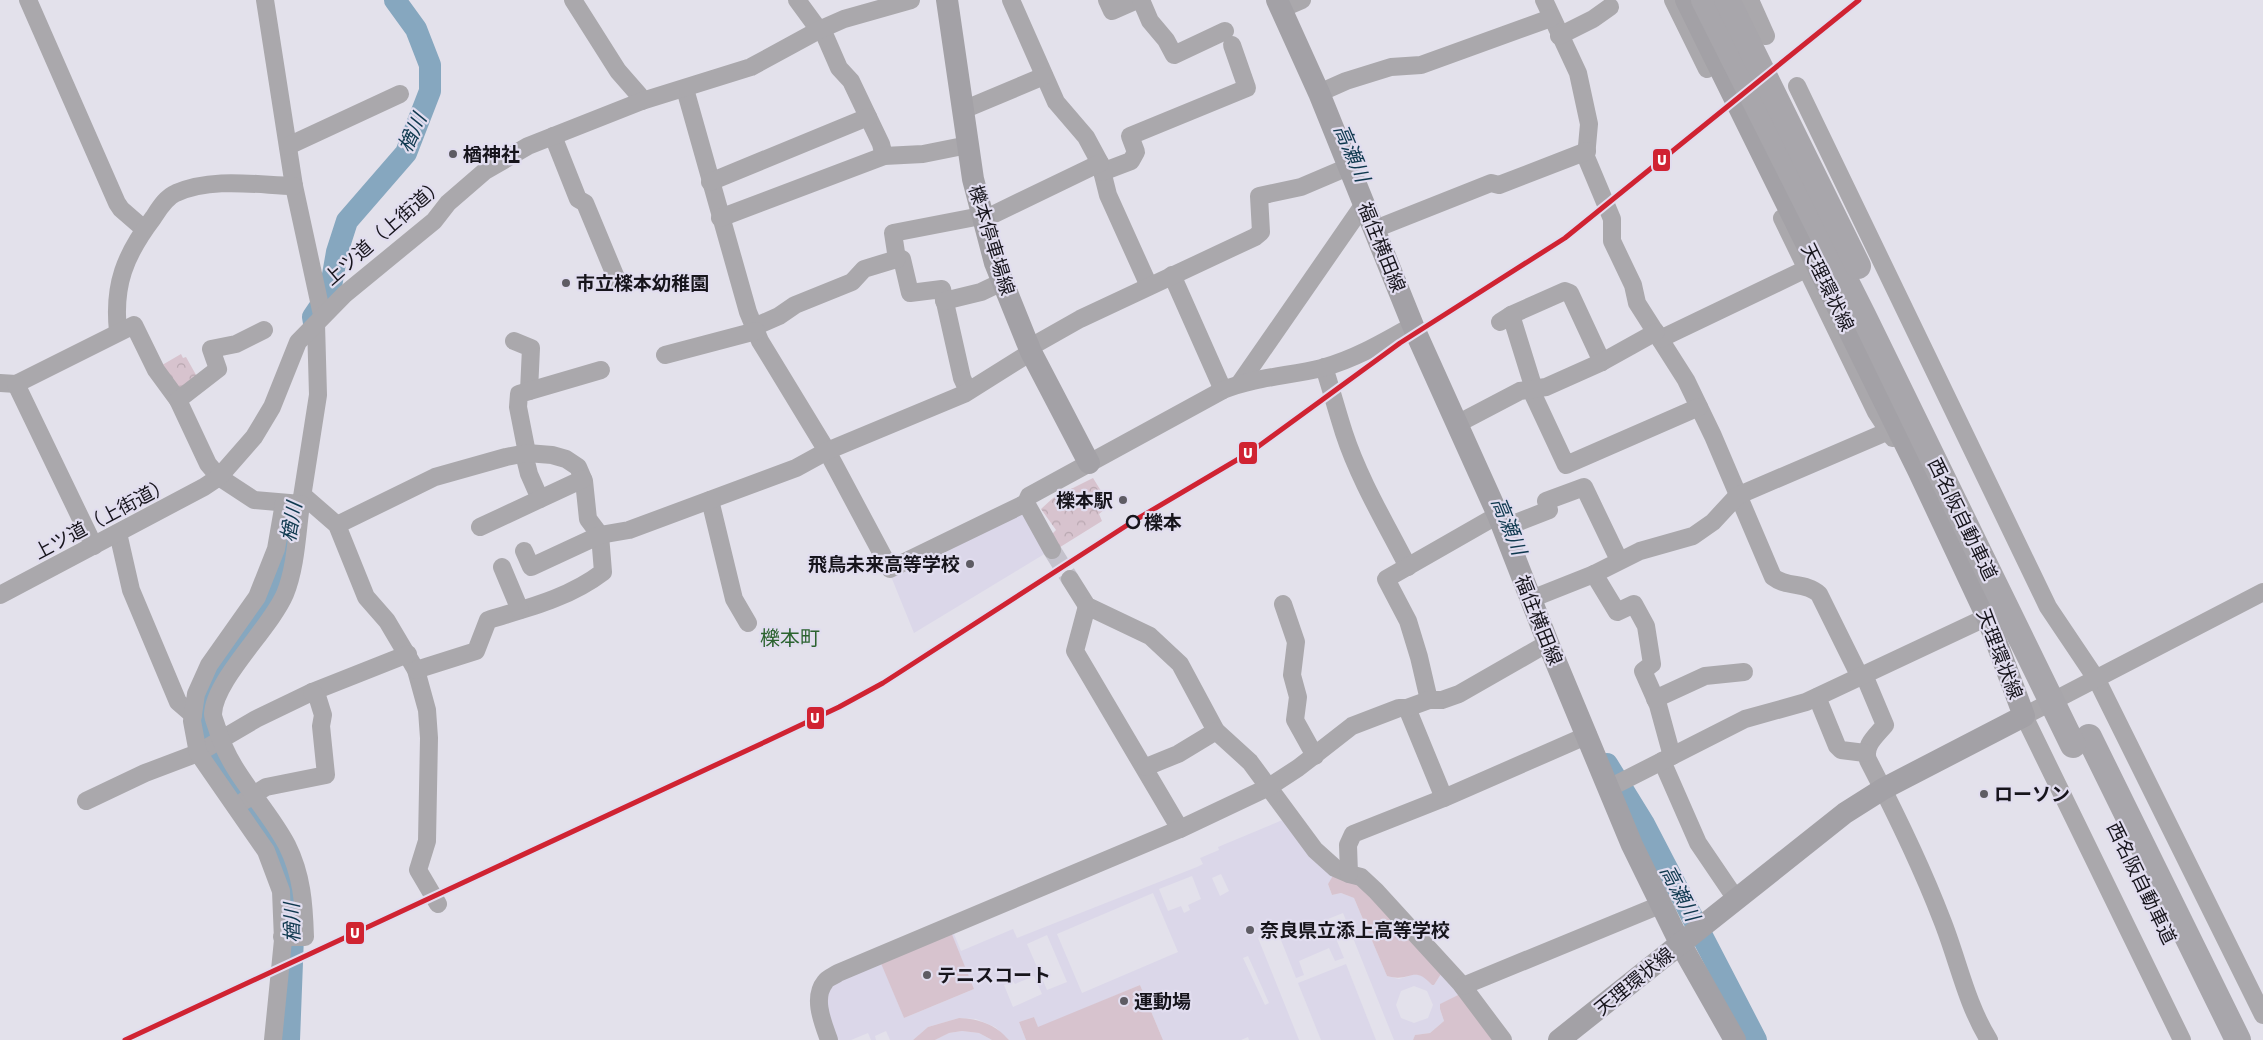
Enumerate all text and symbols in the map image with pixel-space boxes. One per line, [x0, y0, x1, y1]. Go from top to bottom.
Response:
water label: 楢川 [391, 107, 435, 157]
water label: 高瀬川 [1326, 120, 1377, 188]
place label: 楢神社 [463, 141, 520, 168]
marker: 楢神社 [447, 148, 459, 160]
line badge: U [1652, 148, 1671, 172]
text: U [1657, 150, 1667, 170]
street label: 上ツ道（上街道） [318, 171, 451, 291]
street label: 櫟本停車場線 [962, 182, 1021, 299]
street label: 福住横田線 [1351, 198, 1412, 296]
street label: 天理環状線 [1795, 239, 1861, 336]
place label: 市立檪本幼稚園 [576, 270, 709, 297]
marker: 市立檪本幼稚園 [560, 277, 572, 289]
line badge: U [1238, 441, 1258, 465]
text: U [1243, 443, 1253, 463]
street label: 西名阪自動車道 [1921, 454, 2004, 585]
street label: 上ツ道（上街道） [29, 471, 176, 566]
place label: 櫟本駅 [1056, 487, 1113, 514]
water label: 高瀬川 [1484, 493, 1534, 561]
marker: 櫟本駅 [1117, 494, 1129, 506]
water label: 楢川 [274, 498, 310, 544]
place label: 櫟本 [1144, 509, 1182, 536]
marker: 櫟本 [1126, 515, 1140, 529]
place label: 飛鳥未来高等学校 [808, 551, 960, 578]
marker: 飛鳥未来高等学校 [964, 558, 976, 570]
street label: 福住横田線 [1508, 571, 1569, 669]
street label: 天理環状線 [1970, 605, 2029, 703]
district label: 櫟本町 [760, 624, 820, 653]
line badge: U [806, 706, 825, 730]
text: U [810, 708, 820, 728]
place label: ローソン [1994, 781, 2070, 808]
marker: ローソン [1978, 788, 1990, 800]
street label: 西名阪自動車道 [2100, 818, 2183, 949]
water label: 高瀬川 [1653, 860, 1707, 928]
water label: 楢川 [278, 901, 307, 943]
place label: 奈良県立添上高等学校 [1260, 917, 1450, 944]
line badge: U [345, 921, 365, 945]
text: U [350, 923, 360, 943]
marker: 奈良県立添上高等学校 [1244, 924, 1256, 936]
street label: 天理環状線 [1589, 941, 1680, 1022]
place label: テニスコート [937, 962, 1051, 989]
marker: テニスコート [921, 969, 933, 981]
place label: 運動場 [1134, 988, 1191, 1015]
marker: 運動場 [1118, 995, 1130, 1007]

